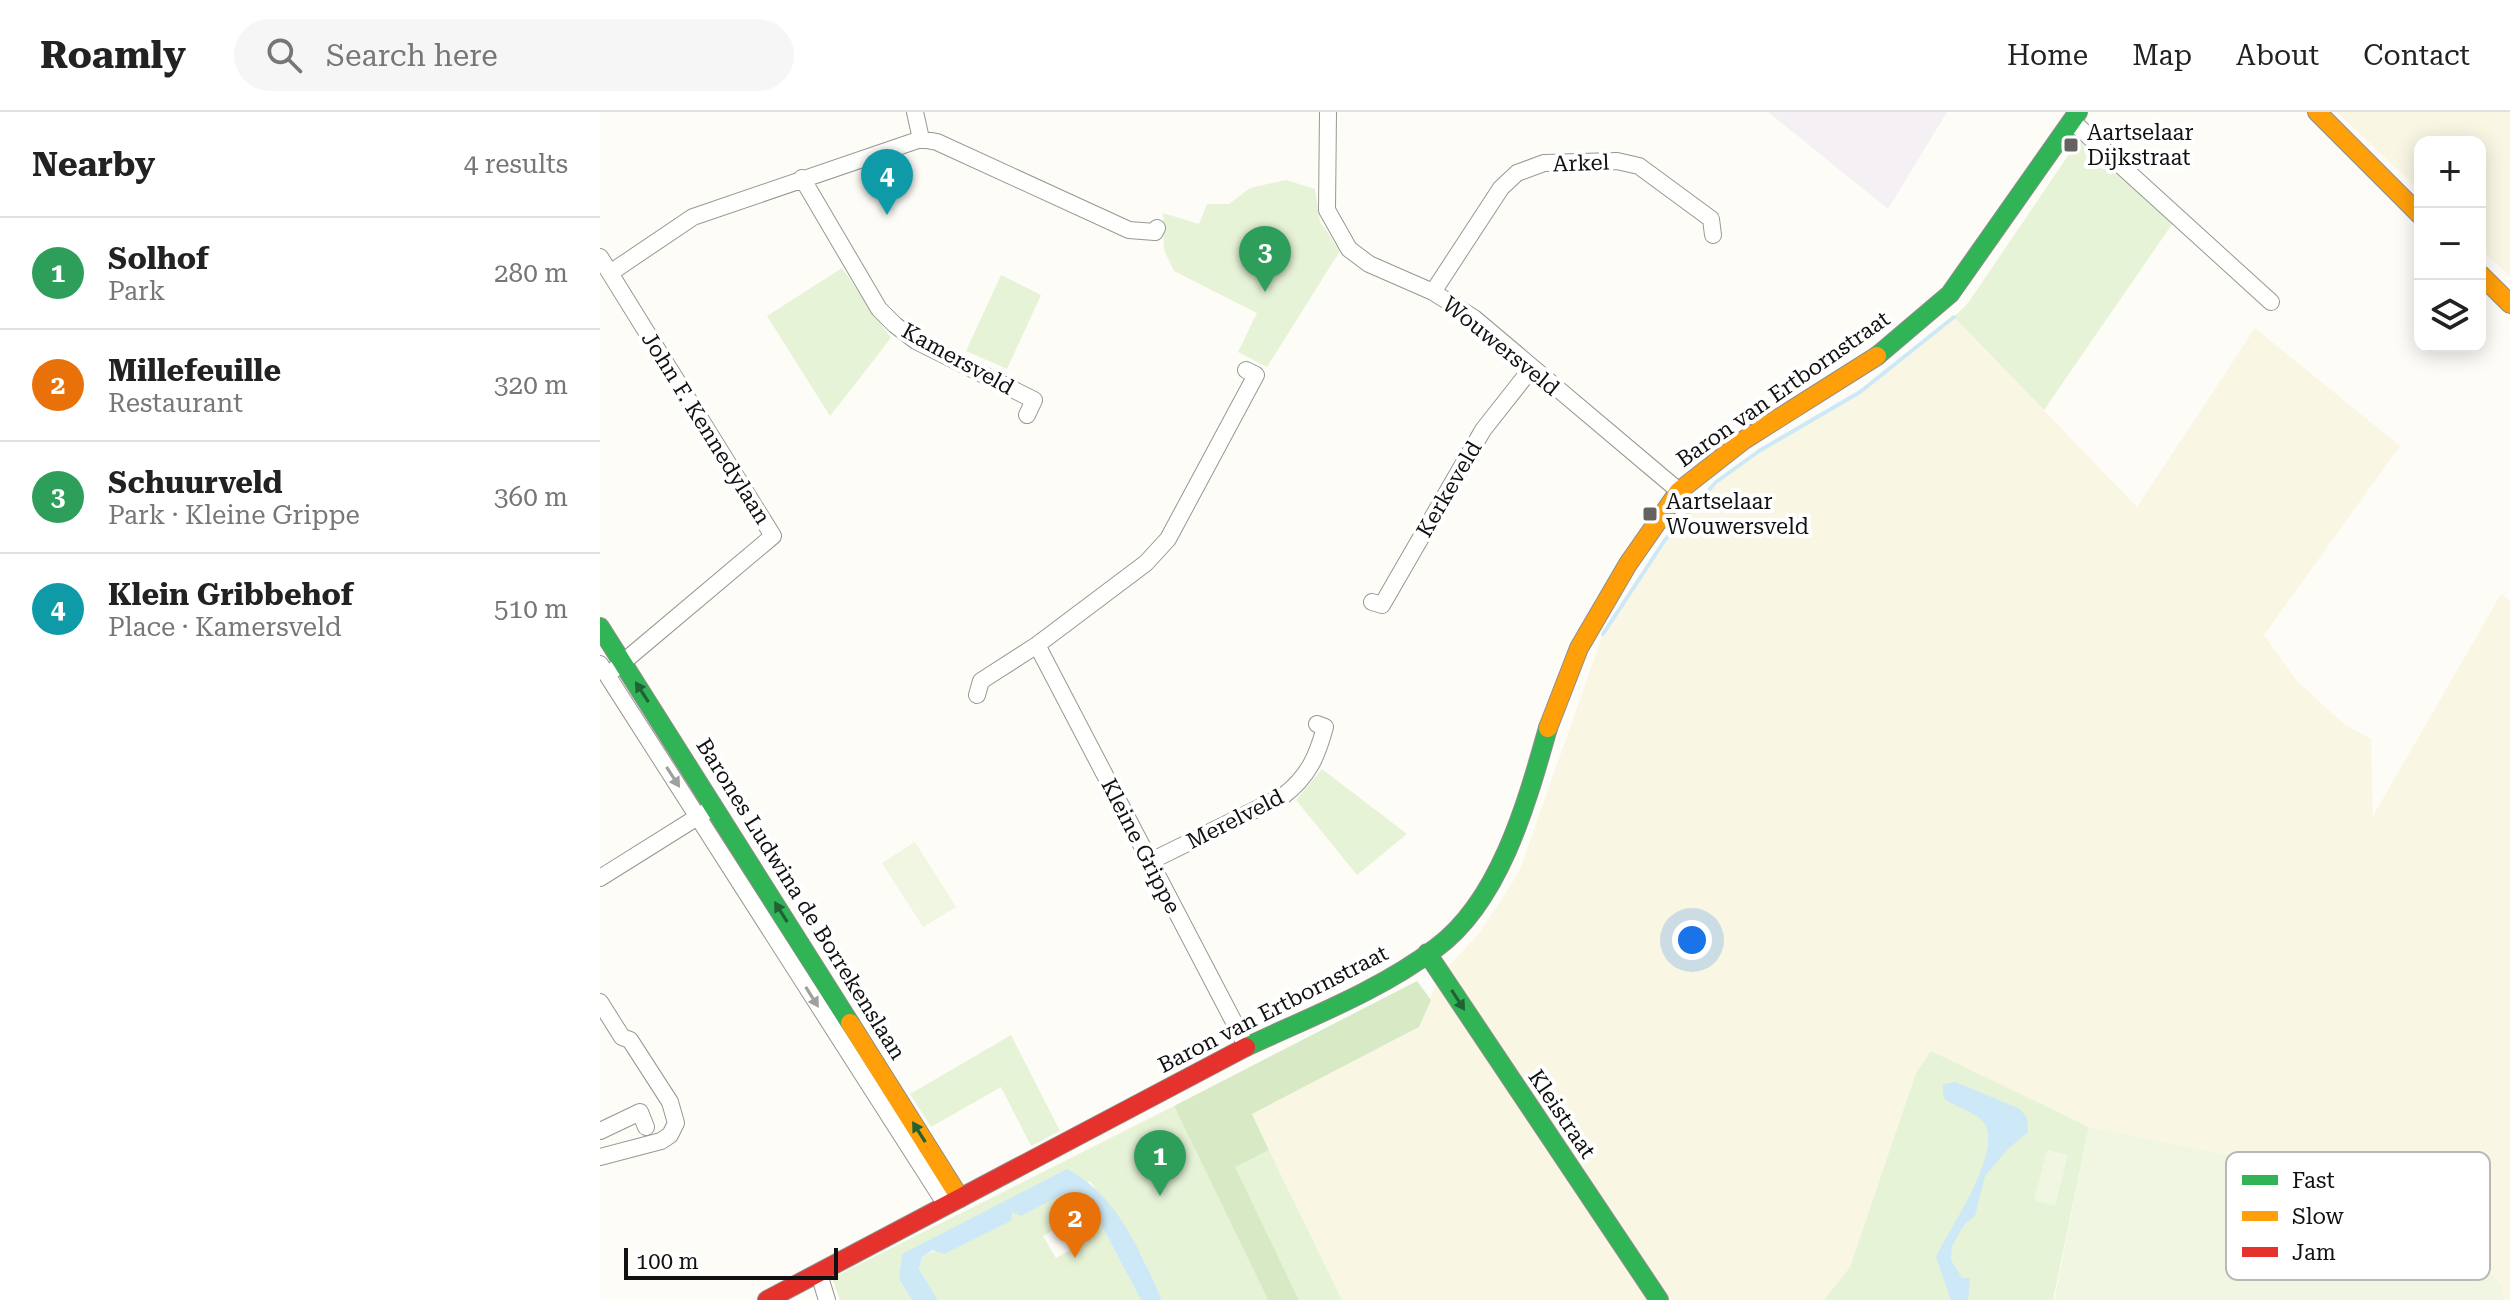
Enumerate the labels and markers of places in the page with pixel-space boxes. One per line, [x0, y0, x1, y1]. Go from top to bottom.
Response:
place label: Aartselaar Dijkstraat [2087, 120, 2193, 170]
marker: Aartselaar Dijkstraat [2062, 136, 2080, 154]
pin: 4 [861, 149, 913, 215]
pin: 3 [1239, 226, 1291, 292]
place label: Aartselaar Wouwersveld [1666, 489, 1809, 539]
marker: Aartselaar Wouwersveld [1641, 505, 1659, 523]
pin: 1 [1134, 1130, 1186, 1196]
pin: 2 [1049, 1192, 1101, 1258]

